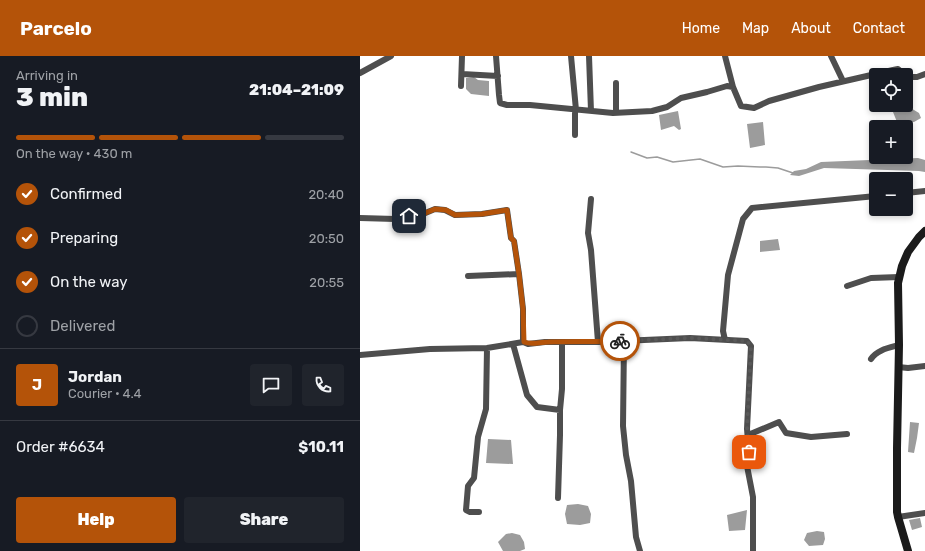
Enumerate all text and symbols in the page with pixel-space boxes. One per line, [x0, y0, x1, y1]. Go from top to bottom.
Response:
text: Parcelo [20, 17, 92, 40]
text: Home [682, 20, 720, 37]
text: Map [742, 20, 769, 37]
text: About [791, 20, 831, 37]
text: Contact [853, 20, 905, 37]
text: Arriving in [16, 68, 78, 83]
map controls [869, 68, 913, 216]
button: locate [869, 68, 913, 112]
text: 21:04–21:09 [249, 81, 344, 99]
text: 3 min [16, 82, 88, 113]
button: + [869, 120, 913, 164]
text: On the way · 430 m [16, 146, 132, 161]
button: − [869, 172, 913, 216]
icon: check [16, 183, 38, 205]
text: Confirmed [50, 185, 122, 203]
text: 20:40 [308, 187, 344, 202]
pin [392, 199, 426, 233]
icon: home [398, 205, 420, 227]
icon: check [16, 227, 38, 249]
text: Preparing [50, 229, 118, 247]
text: 20:50 [309, 231, 344, 246]
icon: check [16, 271, 38, 293]
text: On the way [50, 273, 128, 291]
text: 20:55 [309, 275, 344, 290]
text: Delivered [50, 317, 115, 335]
courier [600, 321, 640, 361]
icon: bike [609, 330, 631, 352]
button: chat [250, 364, 292, 406]
button: phone [302, 364, 344, 406]
text: Jordan [68, 368, 122, 386]
text: J [32, 376, 42, 394]
text: Courier · 4.4 [68, 386, 142, 401]
pin [732, 435, 766, 469]
text: Order #6634 [16, 438, 105, 456]
text: $10.11 [298, 438, 344, 456]
icon: bag [738, 441, 760, 463]
button: Help [16, 497, 176, 543]
button: Share [184, 497, 344, 543]

